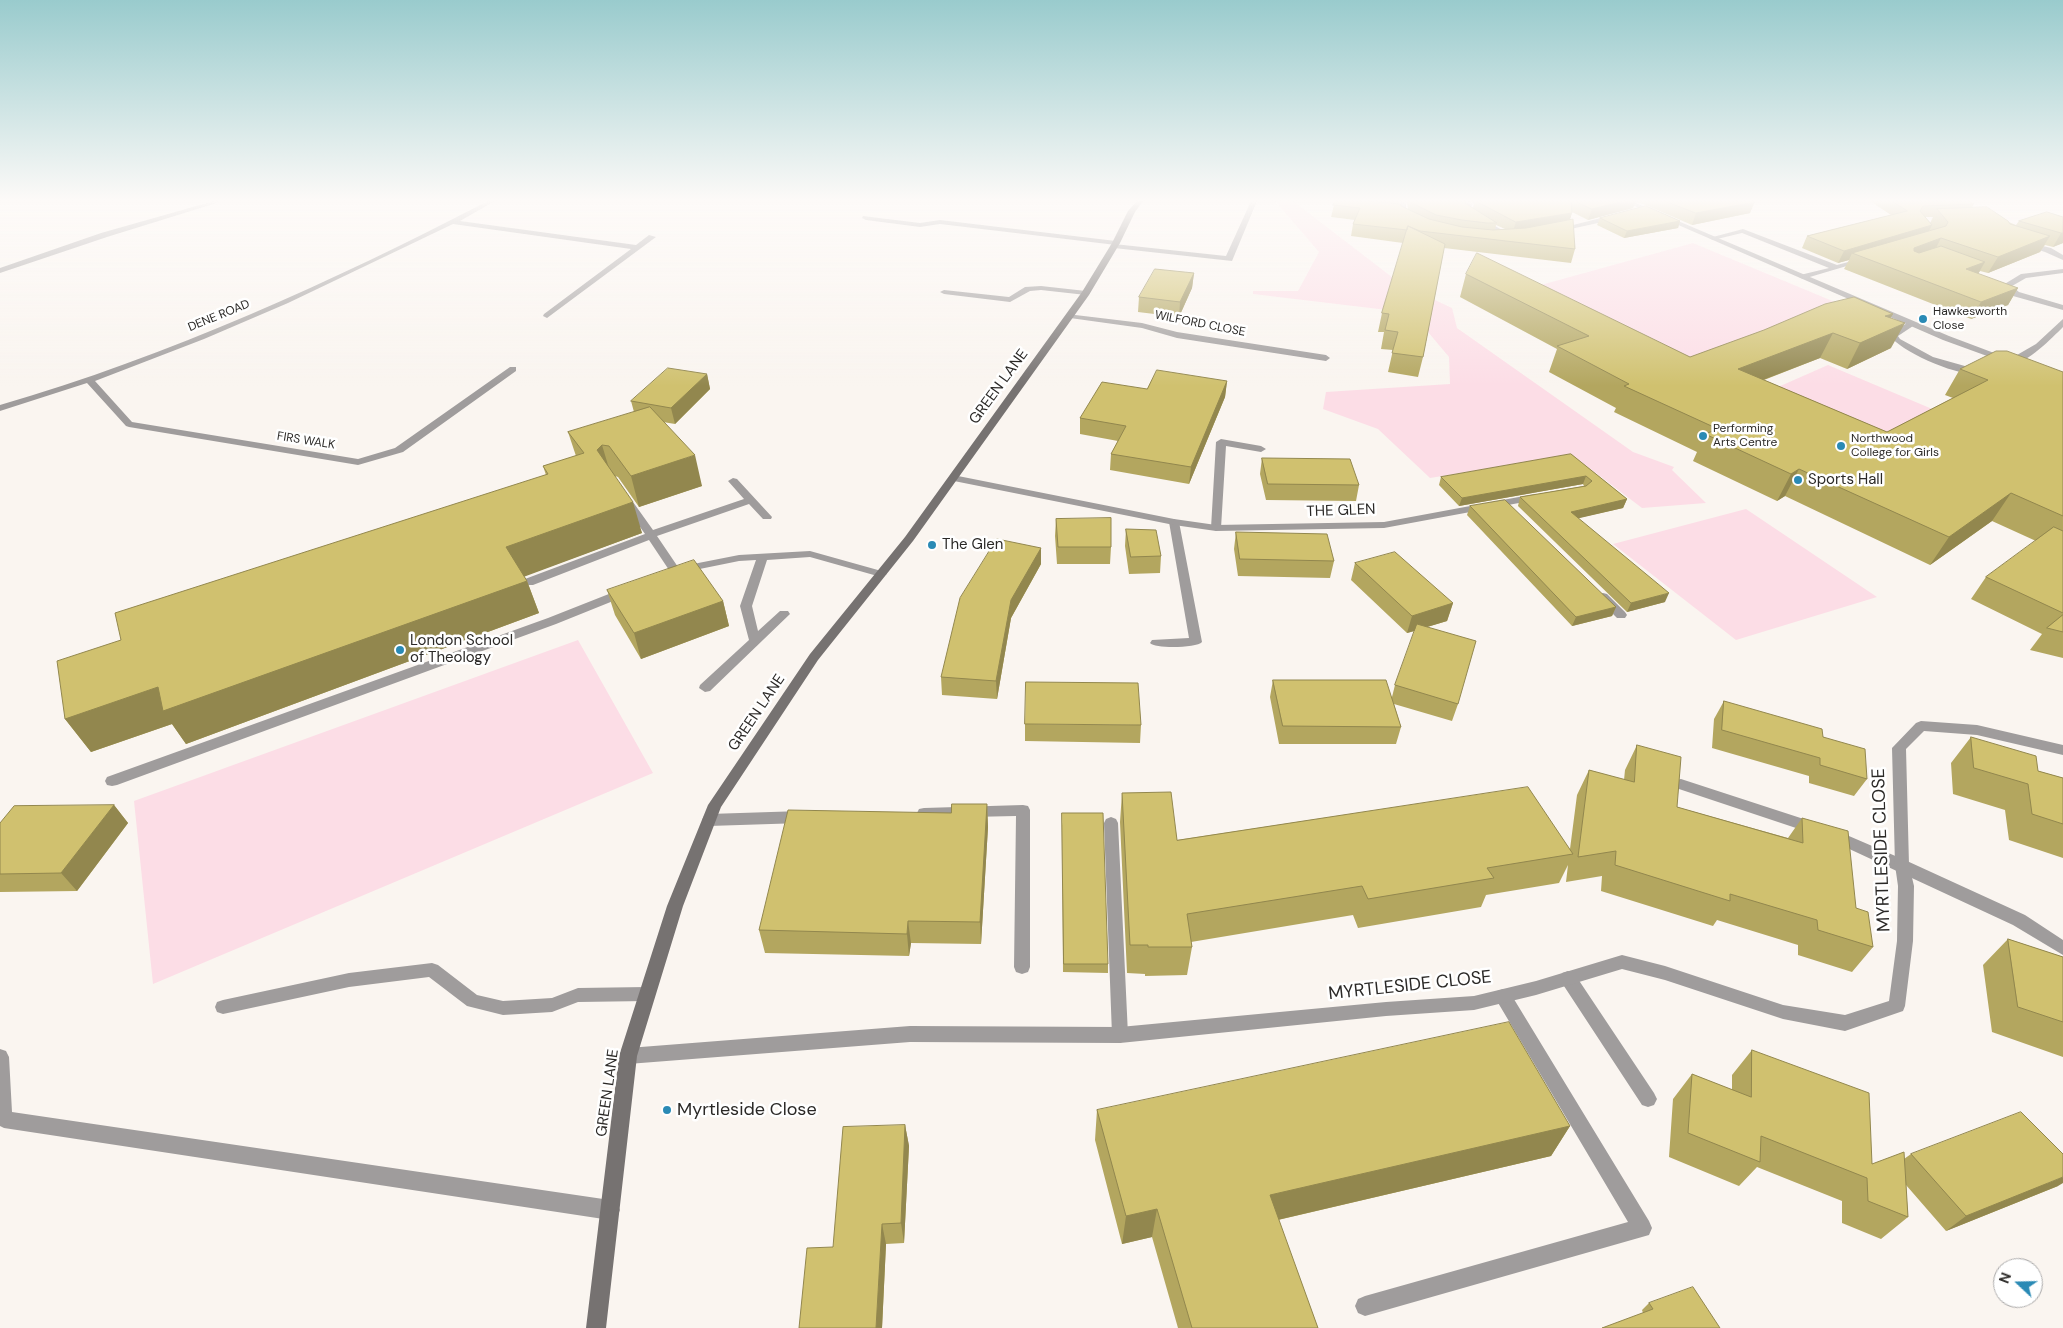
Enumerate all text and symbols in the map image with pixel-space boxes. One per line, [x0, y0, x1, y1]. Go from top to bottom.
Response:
street label: DENE ROAD [186, 297, 252, 335]
place label: Hawkesworth Close [1933, 305, 2007, 333]
street label: WILFORD CLOSE [1153, 308, 1247, 340]
marker: Hawkesworth Close [1917, 313, 1929, 325]
street label: GREEN LANE [966, 346, 1032, 428]
place label: Performing Arts Centre [1713, 422, 1777, 450]
street label: FIRS WALK [276, 429, 336, 453]
marker: Performing Arts Centre [1697, 430, 1709, 442]
place label: Northwood College for Girls [1851, 432, 1939, 460]
marker: Northwood College for Girls [1835, 440, 1847, 452]
place label: Sports Hall [1808, 471, 1883, 489]
marker: Sports Hall [1792, 474, 1804, 486]
street label: THE GLEN [1306, 501, 1376, 521]
place label: The Glen [942, 536, 1003, 554]
marker: The Glen [926, 539, 938, 551]
place label: London School of Theology [410, 632, 513, 667]
marker: London School of Theology [394, 644, 406, 656]
street label: GREEN LANE [725, 671, 789, 755]
street label: MYRTLESIDE CLOSE [1868, 768, 1896, 932]
street label: MYRTLESIDE CLOSE [1327, 967, 1493, 1005]
street label: GREEN LANE [593, 1048, 623, 1138]
place label: Myrtleside Close [677, 1099, 817, 1121]
marker: Myrtleside Close [661, 1104, 673, 1116]
north arrow [1993, 1258, 2043, 1308]
text: N [1995, 1270, 2015, 1286]

